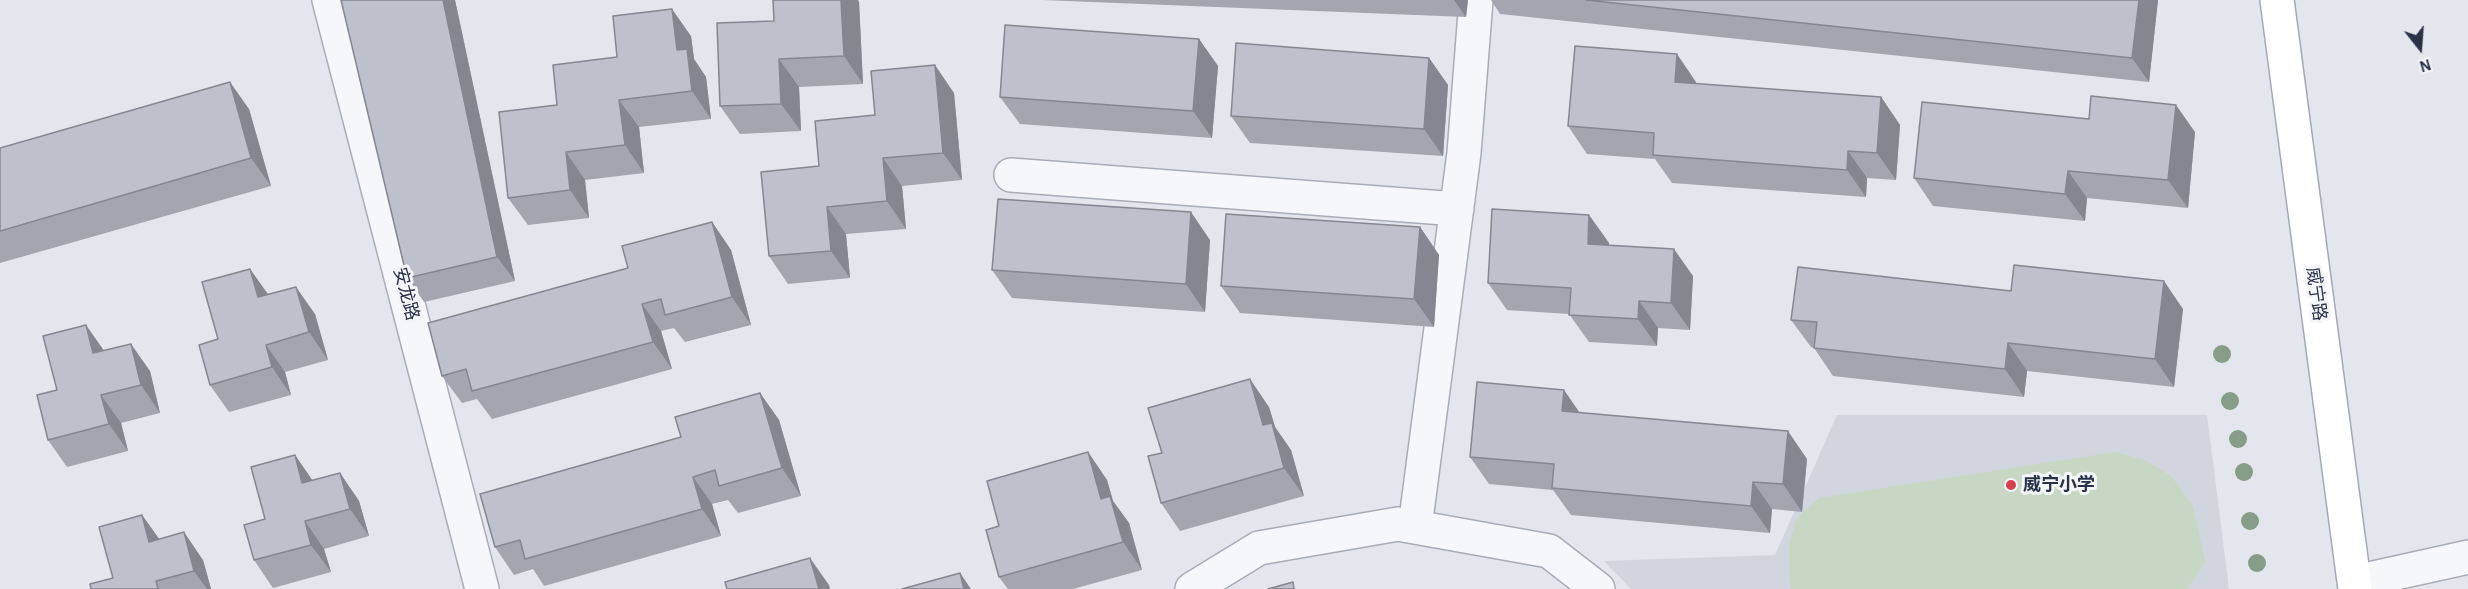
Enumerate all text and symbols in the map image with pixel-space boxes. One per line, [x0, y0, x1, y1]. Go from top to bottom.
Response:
north arrow [2390, 18, 2450, 78]
text: N [2418, 56, 2433, 74]
street label: 安龙路 [389, 265, 423, 323]
street label: 威宁路 [2302, 266, 2330, 322]
place label: 威宁小学 [2023, 474, 2095, 496]
marker: 威宁小学 [2004, 478, 2018, 492]

